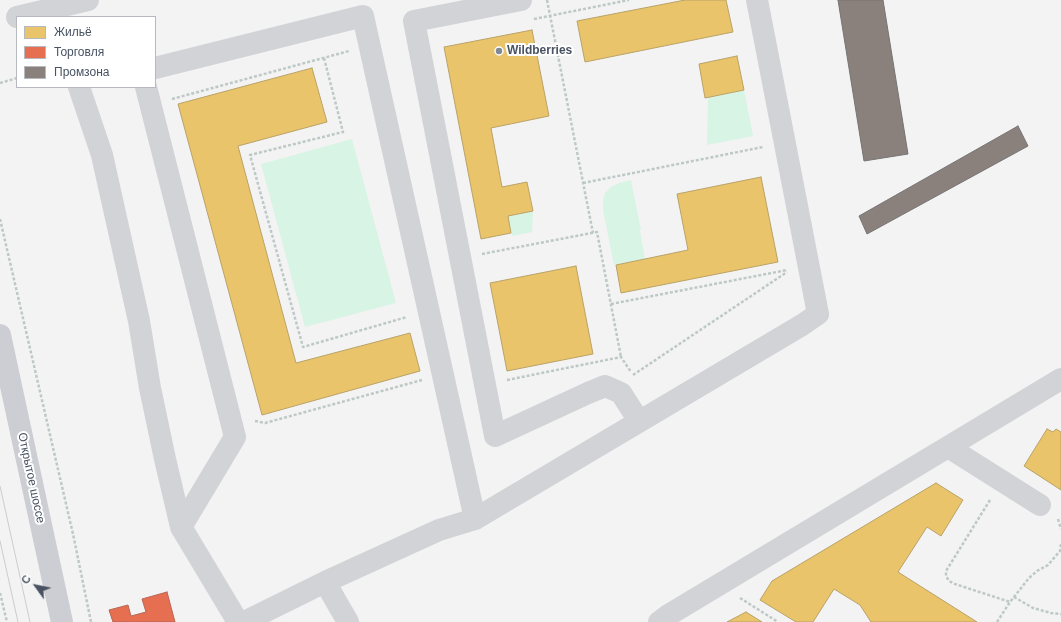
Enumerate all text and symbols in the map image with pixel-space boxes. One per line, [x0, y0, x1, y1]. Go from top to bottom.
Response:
legend [16, 16, 156, 88]
text: Жильё [54, 25, 92, 39]
place label: Wildberries [507, 44, 572, 58]
text: Торговля [54, 45, 104, 59]
marker: Wildberries [494, 46, 504, 56]
text: Промзона [54, 65, 109, 79]
street label: Открытое шоссе [14, 431, 48, 525]
north arrow [16, 566, 56, 606]
text: С [19, 573, 33, 586]

